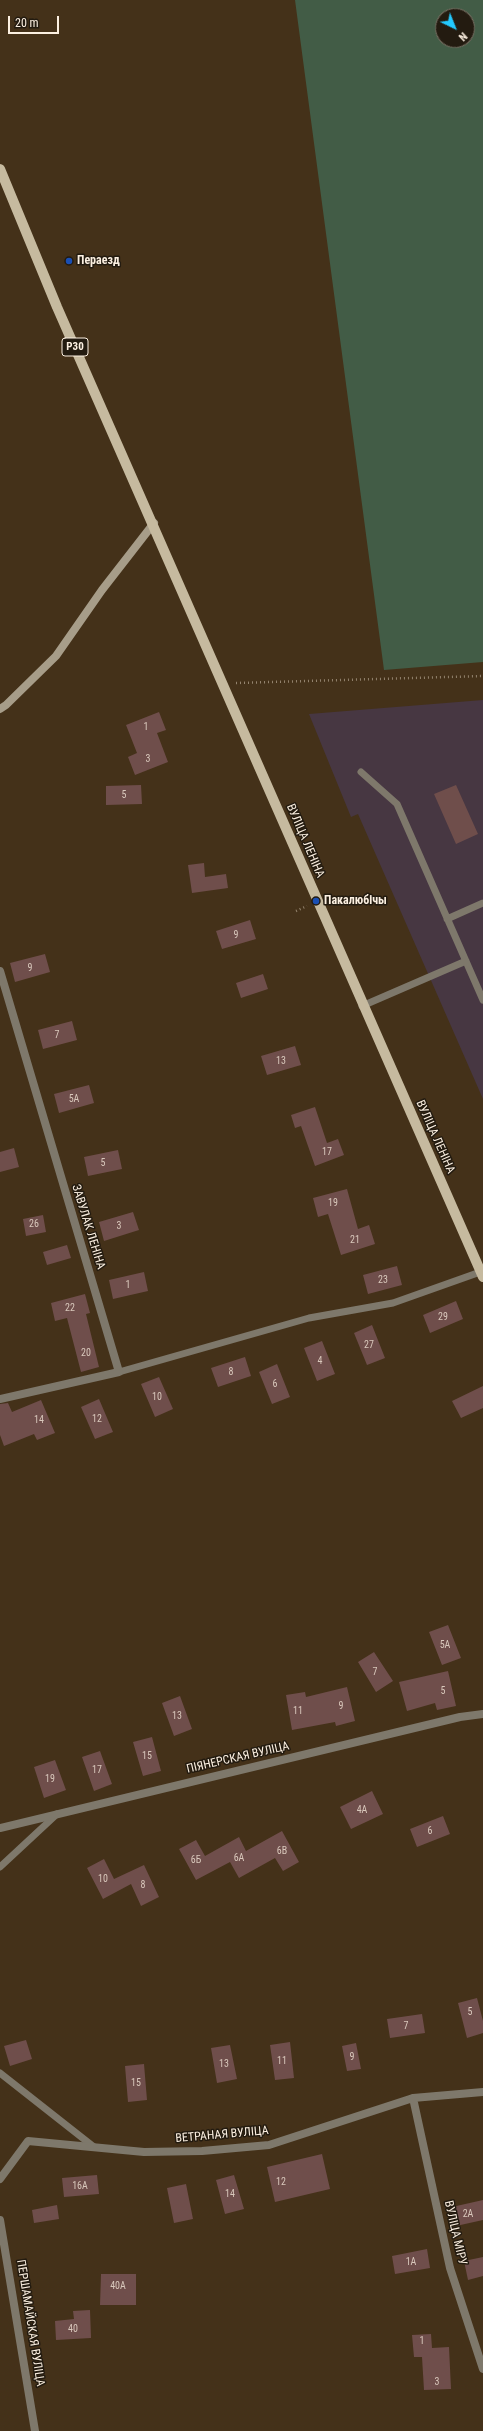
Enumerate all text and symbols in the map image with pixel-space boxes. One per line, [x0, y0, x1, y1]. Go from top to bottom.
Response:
scale bar [10, 8, 61, 34]
north arrow [435, 8, 475, 48]
text: 20 m [15, 16, 39, 30]
text: N [456, 29, 470, 43]
place label: Пераезд [77, 254, 120, 268]
marker: Пераезд [64, 256, 74, 266]
road number: Р30 [62, 338, 88, 356]
house number: 1 [144, 721, 148, 733]
house number: 3 [146, 753, 150, 765]
house number: 5 [122, 789, 126, 801]
street label: ВУЛІЦА ЛЕНІНА [283, 802, 327, 880]
place label: Пакалюбічы [324, 894, 387, 908]
marker: Пакалюбічы [311, 896, 321, 906]
house number: 9 [234, 929, 238, 941]
house number: 9 [28, 962, 32, 974]
house number: 7 [55, 1029, 59, 1041]
house number: 13 [276, 1055, 286, 1067]
house number: 5А [69, 1093, 79, 1105]
street label: ВУЛІЦА ЛЕНІНА [412, 1098, 458, 1176]
house number: 17 [322, 1146, 332, 1158]
house number: 5 [101, 1157, 105, 1169]
street label: ЗАВУЛАК ЛЕНІНА [68, 1183, 108, 1271]
house number: 19 [328, 1197, 338, 1209]
house number: 26 [29, 1218, 39, 1230]
house number: 3 [117, 1220, 121, 1232]
house number: 21 [350, 1234, 360, 1246]
house number: 23 [378, 1274, 388, 1286]
house number: 1 [126, 1279, 130, 1291]
house number: 22 [65, 1302, 75, 1314]
house number: 29 [438, 1311, 448, 1323]
house number: 27 [364, 1339, 374, 1351]
house number: 20 [81, 1347, 91, 1359]
house number: 4 [318, 1355, 322, 1367]
house number: 8 [229, 1366, 233, 1378]
house number: 6 [273, 1378, 277, 1390]
house number: 10 [152, 1391, 162, 1403]
house number: 12 [92, 1413, 102, 1425]
house number: 14 [34, 1414, 44, 1426]
house number: 5А [440, 1639, 450, 1651]
house number: 7 [373, 1666, 377, 1678]
house number: 5 [441, 1685, 445, 1697]
house number: 9 [339, 1700, 343, 1712]
house number: 11 [293, 1705, 303, 1717]
house number: 13 [172, 1710, 182, 1722]
street label: ПІЯНЕРСКАЯ ВУЛІЦА [185, 1739, 291, 1777]
house number: 15 [142, 1750, 152, 1762]
house number: 17 [92, 1764, 102, 1776]
house number: 19 [45, 1773, 55, 1785]
house number: 4А [357, 1804, 367, 1816]
house number: 6 [428, 1825, 432, 1837]
house number: 6В [277, 1845, 287, 1857]
house number: 6А [234, 1852, 244, 1864]
house number: 6Б [191, 1854, 201, 1866]
house number: 10 [98, 1873, 108, 1885]
house number: 8 [141, 1879, 145, 1891]
house number: 5 [468, 2006, 472, 2018]
house number: 7 [404, 2020, 408, 2032]
house number: 9 [350, 2051, 354, 2063]
house number: 11 [277, 2055, 287, 2067]
house number: 13 [219, 2058, 229, 2070]
house number: 15 [131, 2077, 141, 2089]
street label: ВЕТРАНАЯ ВУЛІЦА [175, 2124, 269, 2146]
house number: 12 [276, 2176, 286, 2188]
house number: 16А [72, 2180, 88, 2192]
house number: 14 [225, 2188, 235, 2200]
street label: ВУЛІЦА МІРУ [441, 2199, 469, 2267]
house number: 2А [463, 2208, 473, 2220]
house number: 1А [406, 2256, 416, 2268]
street label: ПЕРШАМАЙСКАЯ ВУЛІЦА [13, 2259, 47, 2387]
house number: 40А [110, 2280, 126, 2292]
house number: 40 [68, 2323, 78, 2335]
house number: 1 [420, 2335, 424, 2347]
house number: 3 [435, 2376, 439, 2388]

